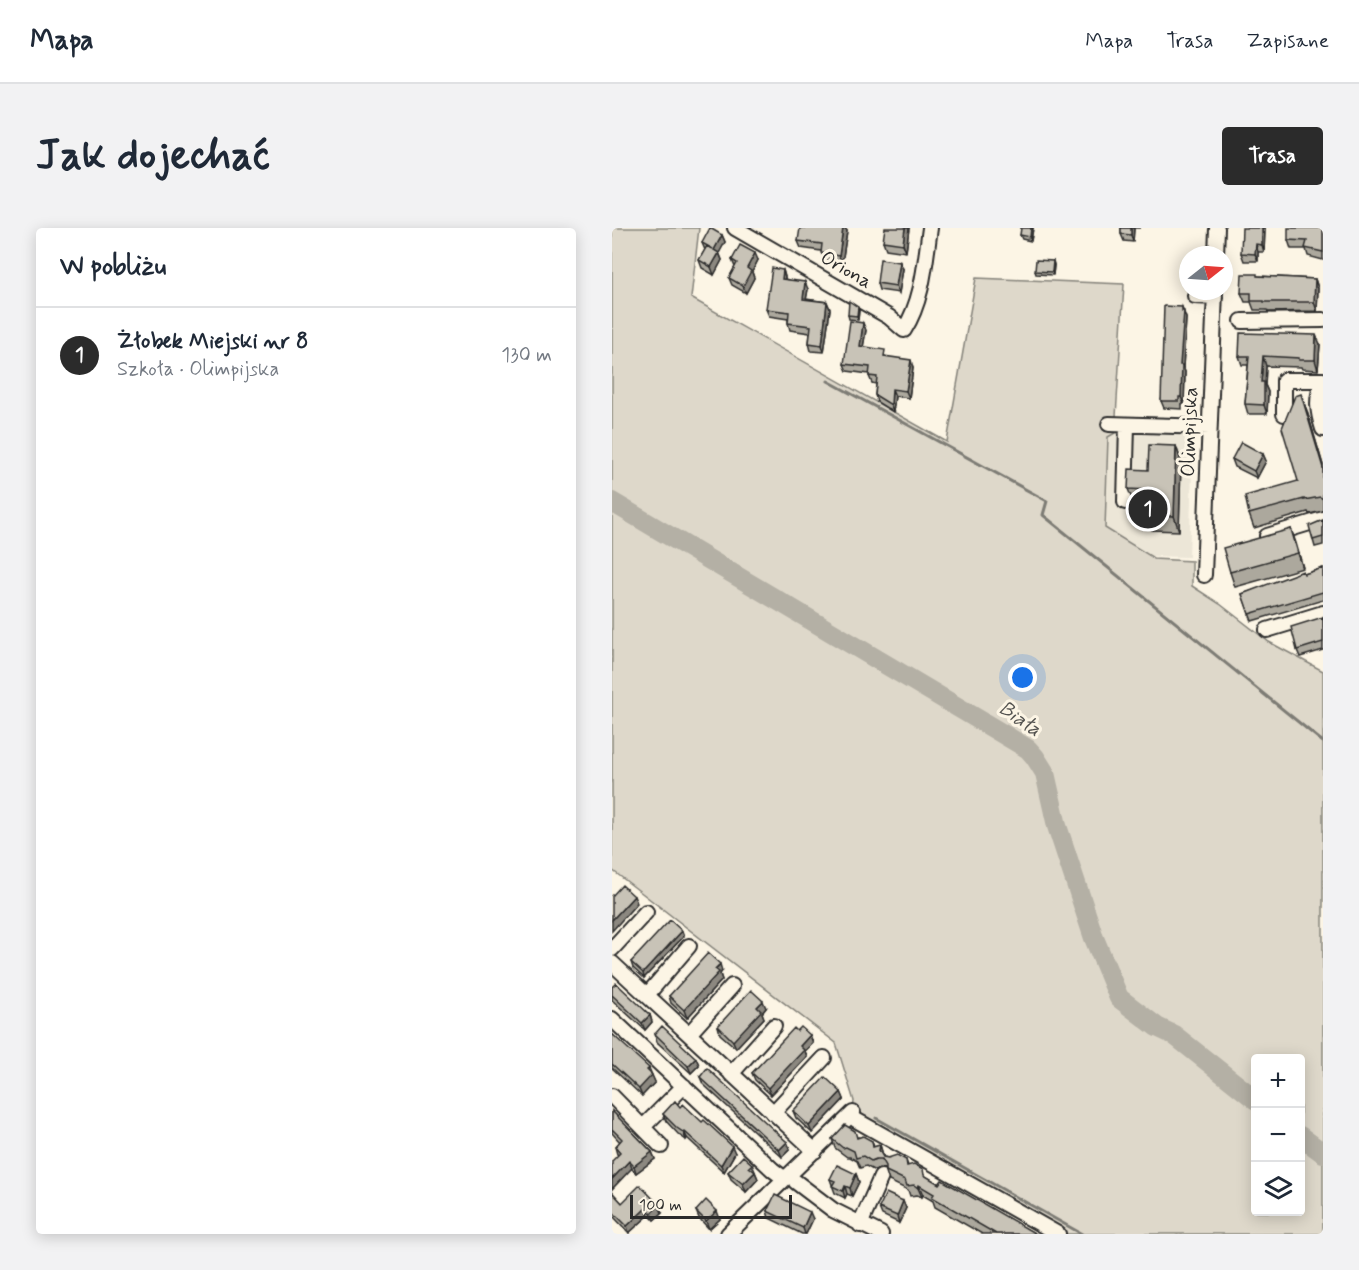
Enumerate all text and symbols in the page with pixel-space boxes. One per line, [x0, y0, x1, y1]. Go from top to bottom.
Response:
text: Mapa [30, 23, 94, 60]
text: Mapa [1085, 27, 1133, 55]
text: Trasa [1166, 27, 1214, 55]
text: Zapisane [1247, 27, 1329, 55]
button: Trasa [1222, 127, 1323, 185]
text: Jak dojechać [36, 129, 270, 184]
street label: Oriona [815, 244, 877, 296]
north arrow [1179, 246, 1233, 300]
text: W pobliżu [60, 250, 166, 284]
text: Żłobek Miejski nr 8 [117, 328, 308, 356]
text: 1 [75, 342, 84, 369]
text: 130 m [501, 342, 552, 369]
text: Szkoła · Olimpijska [117, 356, 279, 383]
street label: Olimpijska [1175, 387, 1205, 477]
pin: 1 [1128, 486, 1168, 532]
your location [1008, 663, 1037, 692]
water label: Biała [993, 694, 1047, 744]
map controls [1251, 1054, 1305, 1216]
button: + [1251, 1054, 1305, 1108]
button: − [1251, 1108, 1305, 1162]
button: layers [1251, 1162, 1305, 1216]
scale bar [630, 1192, 792, 1220]
text: 100 m [639, 1195, 682, 1216]

